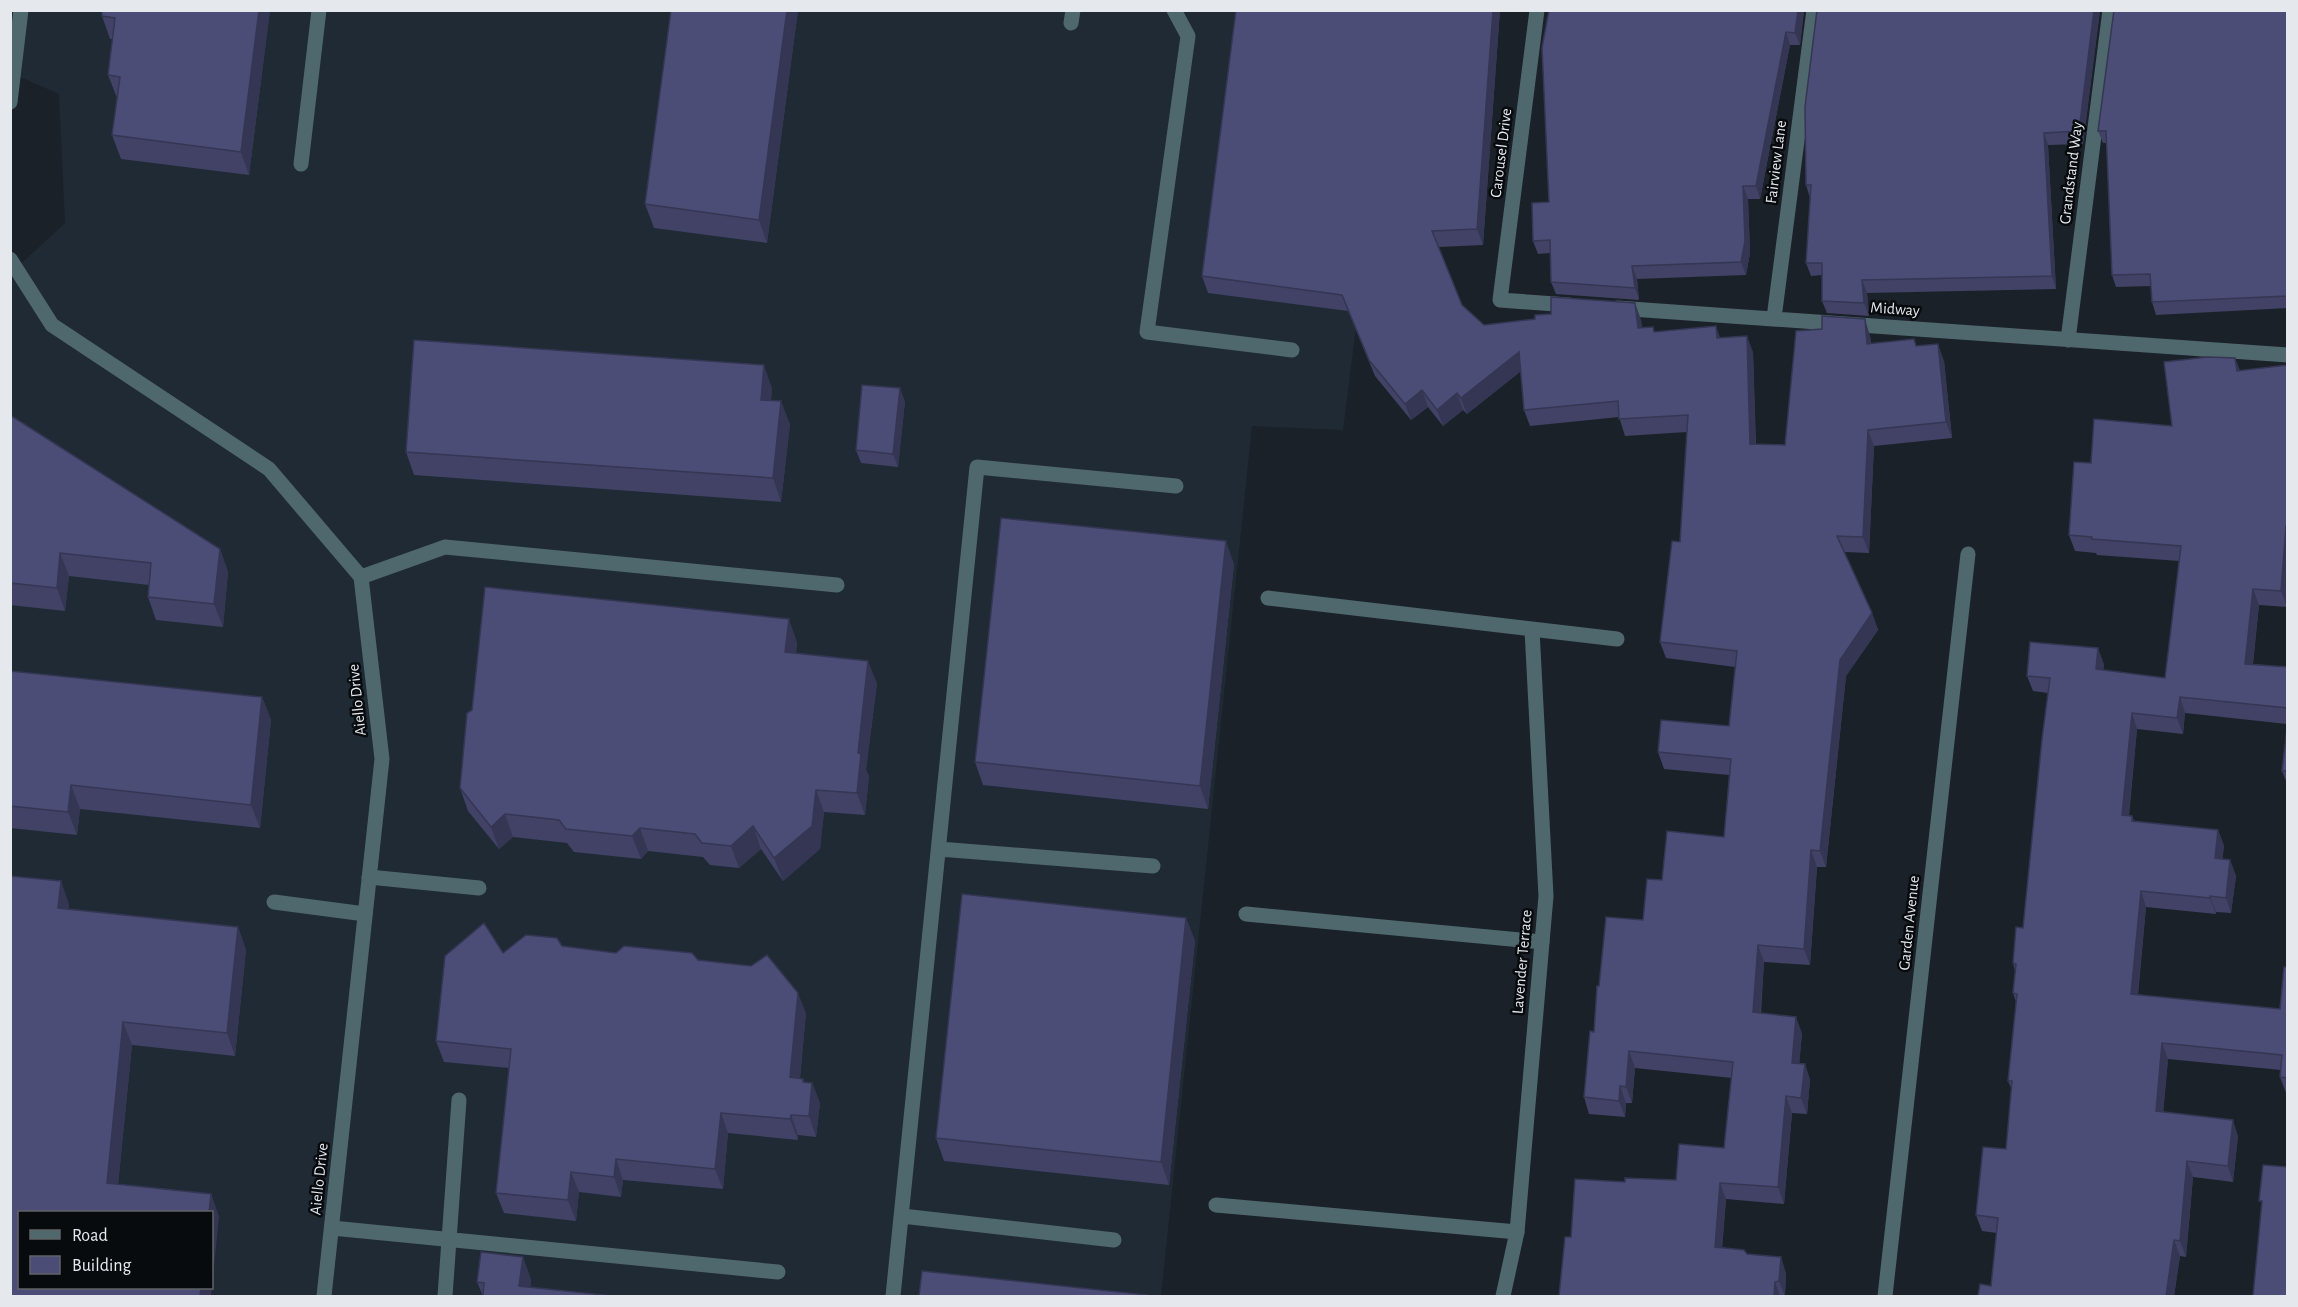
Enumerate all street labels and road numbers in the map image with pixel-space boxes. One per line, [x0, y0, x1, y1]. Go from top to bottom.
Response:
street label: Carousel Drive [1488, 107, 1514, 199]
street label: Fairview Lane [1763, 119, 1789, 205]
street label: Grandstand Way [2057, 121, 2086, 225]
street label: Midway [1870, 299, 1920, 320]
street label: Aiello Drive [345, 663, 369, 737]
street label: Garden Avenue [1896, 875, 1922, 971]
street label: Lavender Terrace [1509, 909, 1535, 1015]
street label: Aiello Drive [307, 1142, 331, 1216]

